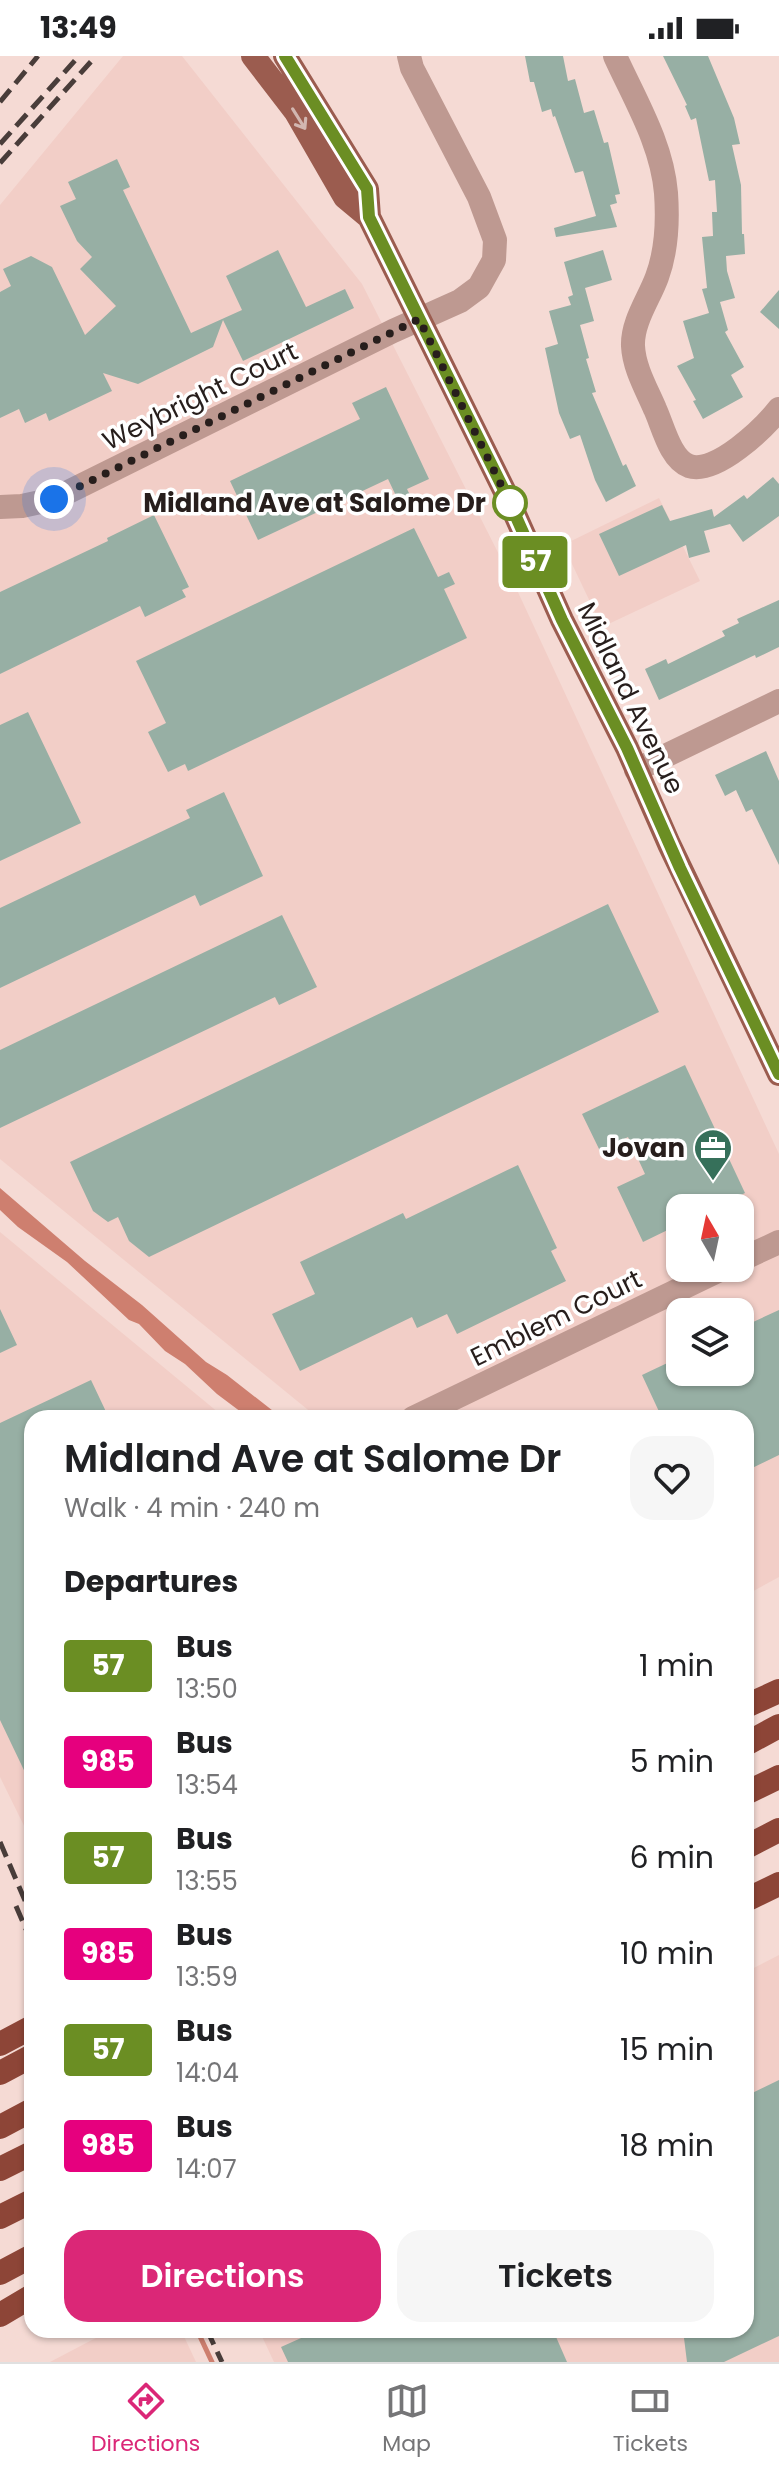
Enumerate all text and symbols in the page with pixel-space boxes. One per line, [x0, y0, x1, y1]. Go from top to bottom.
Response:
text: 13:49 [40, 6, 117, 49]
one-way arrow [291, 107, 308, 129]
street label: Weybright Court [96, 333, 304, 459]
your location [34, 479, 74, 519]
place label: Midland Ave at Salome Dr [143, 485, 486, 521]
marker: Midland Ave at Salome Dr [493, 486, 527, 520]
line badge: 57 [499, 536, 571, 588]
text: 57 [518, 542, 552, 581]
street label: Midland Avenue [569, 596, 693, 800]
office icon: Jovan [692, 1127, 734, 1182]
place label: Jovan [602, 1130, 685, 1166]
north arrow [666, 1194, 754, 1282]
map controls [666, 1194, 754, 1386]
street label: Emblem Court [464, 1261, 648, 1375]
button: layers [666, 1298, 754, 1386]
text: Midland Ave at Salome Dr [64, 1432, 561, 1485]
button: heart [630, 1436, 714, 1520]
text: Walk · 4 min · 240 m [64, 1490, 320, 1526]
text: Departures [64, 1560, 238, 1603]
text: Bus [176, 1625, 233, 1668]
text: 1 min [639, 1644, 714, 1687]
text: 57 [91, 1646, 125, 1685]
text: 13:50 [176, 1671, 238, 1707]
text: Bus [176, 1721, 233, 1764]
text: 5 min [630, 1740, 714, 1783]
text: 985 [81, 1742, 135, 1781]
text: 13:54 [176, 1767, 238, 1803]
text: Bus [176, 1817, 233, 1860]
text: 6 min [629, 1836, 714, 1879]
text: 57 [91, 1838, 125, 1877]
text: 13:55 [176, 1863, 238, 1899]
text: Bus [176, 1913, 233, 1956]
text: 10 min [620, 1932, 714, 1975]
text: 985 [81, 1934, 135, 1973]
text: 13:59 [176, 1959, 238, 1995]
text: Bus [176, 2009, 233, 2052]
text: 15 min [620, 2028, 714, 2071]
text: 57 [91, 2030, 125, 2069]
text: 14:04 [176, 2055, 239, 2091]
text: Bus [176, 2105, 233, 2148]
text: 18 min [620, 2124, 714, 2167]
text: 985 [81, 2126, 135, 2165]
text: 14:07 [176, 2151, 237, 2187]
button: Directions [64, 2230, 381, 2322]
button: Tickets [397, 2230, 714, 2322]
tab: Directions [91, 2379, 200, 2460]
tab: Map [382, 2379, 431, 2460]
tab: Tickets [613, 2379, 688, 2460]

